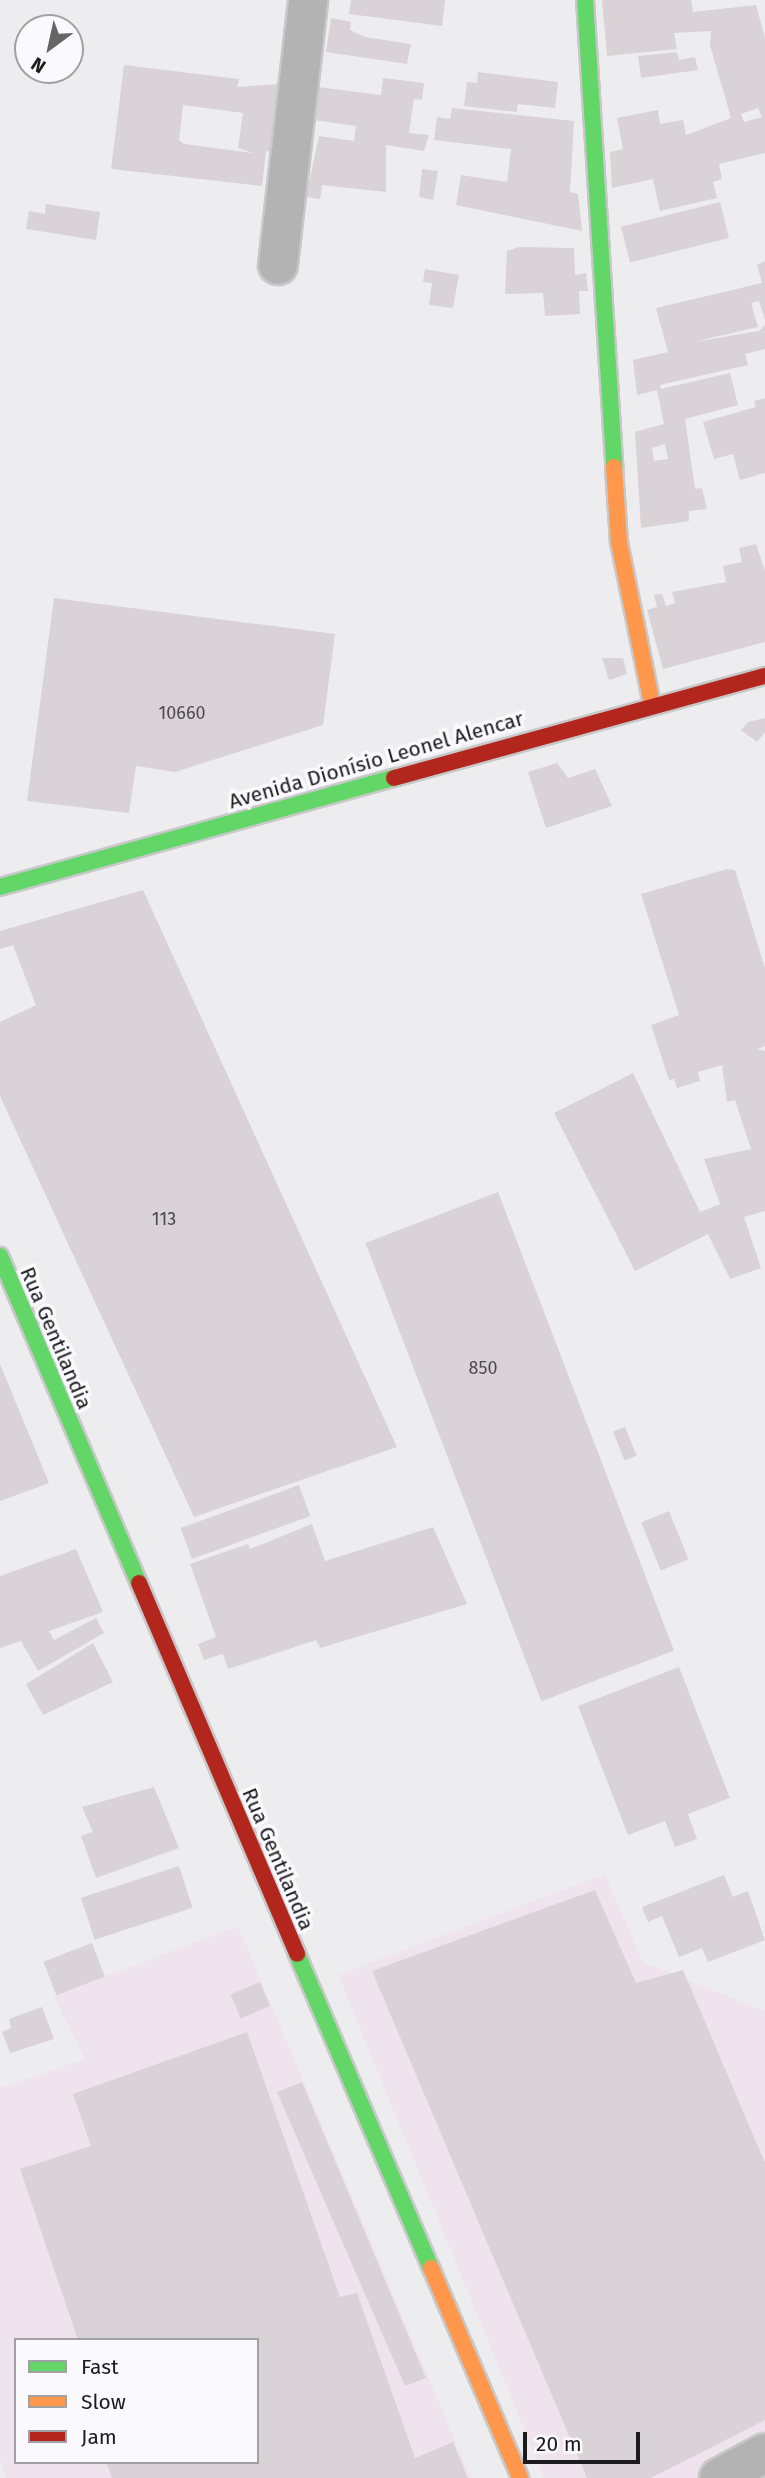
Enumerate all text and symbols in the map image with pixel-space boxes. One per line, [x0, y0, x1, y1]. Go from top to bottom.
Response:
north arrow [14, 14, 84, 84]
text: N [27, 52, 50, 78]
house number: 10660 [158, 702, 206, 724]
street label: Avenida Dionísio Leonel Alencar [226, 706, 526, 814]
house number: 113 [152, 1208, 176, 1230]
street label: Rua Gentilandia [15, 1263, 97, 1413]
house number: 850 [469, 1357, 497, 1379]
street label: Rua Gentilandia [237, 1784, 319, 1934]
legend [14, 2338, 259, 2464]
text: Fast [81, 2354, 119, 2380]
text: Slow [81, 2389, 126, 2415]
scale bar [527, 2418, 644, 2462]
text: Jam [81, 2424, 117, 2450]
text: 20 m [536, 2431, 582, 2457]

